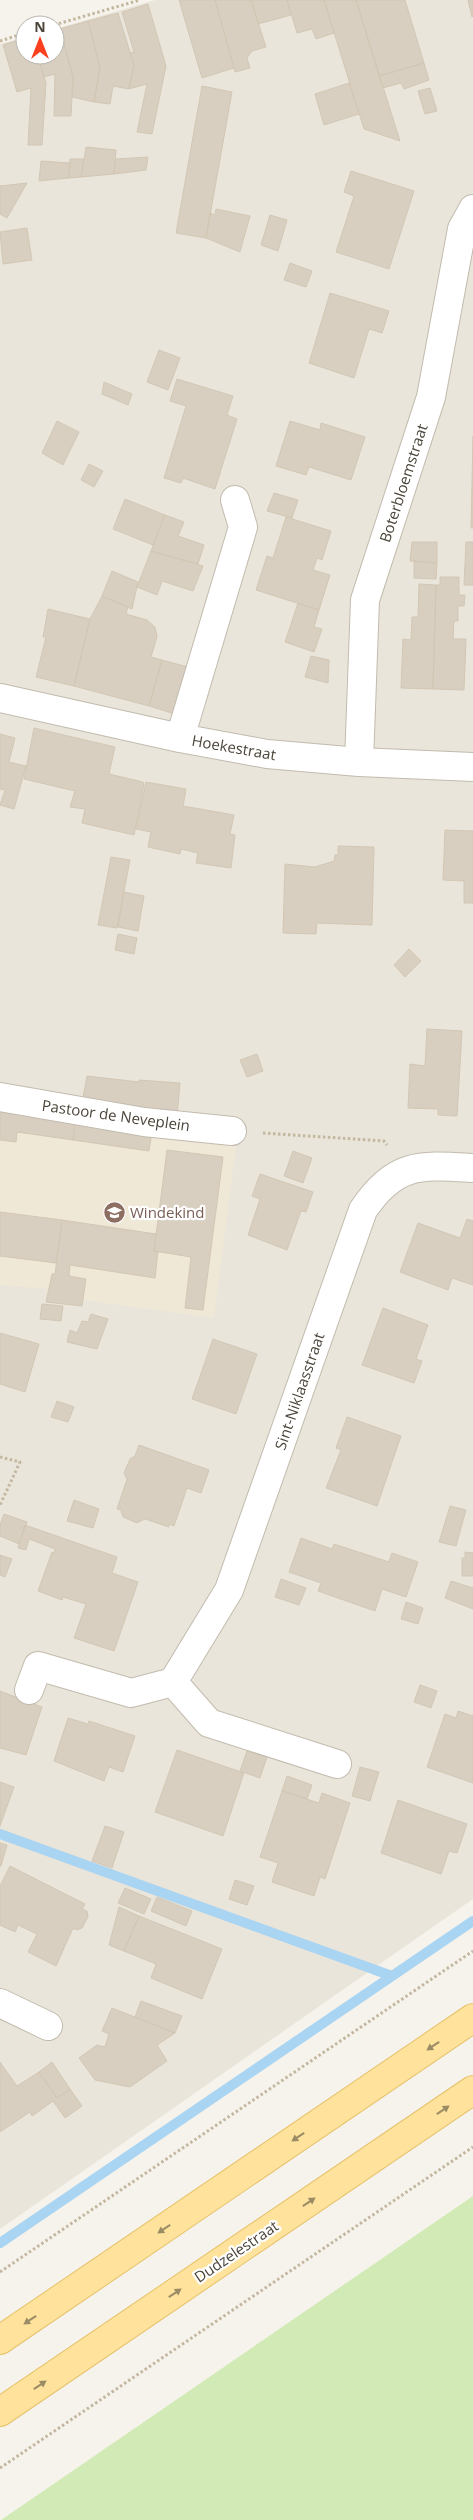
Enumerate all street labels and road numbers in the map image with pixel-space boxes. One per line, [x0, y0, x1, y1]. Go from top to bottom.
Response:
street label: Boterbloemstraat [374, 421, 432, 545]
street label: Hoekestraat [190, 730, 278, 764]
street label: Pastoor de Neveplein [41, 1095, 191, 1135]
street label: Sint-Niklaasstraat [270, 1330, 328, 1452]
street label: Dudzelestraat [190, 2215, 282, 2287]

